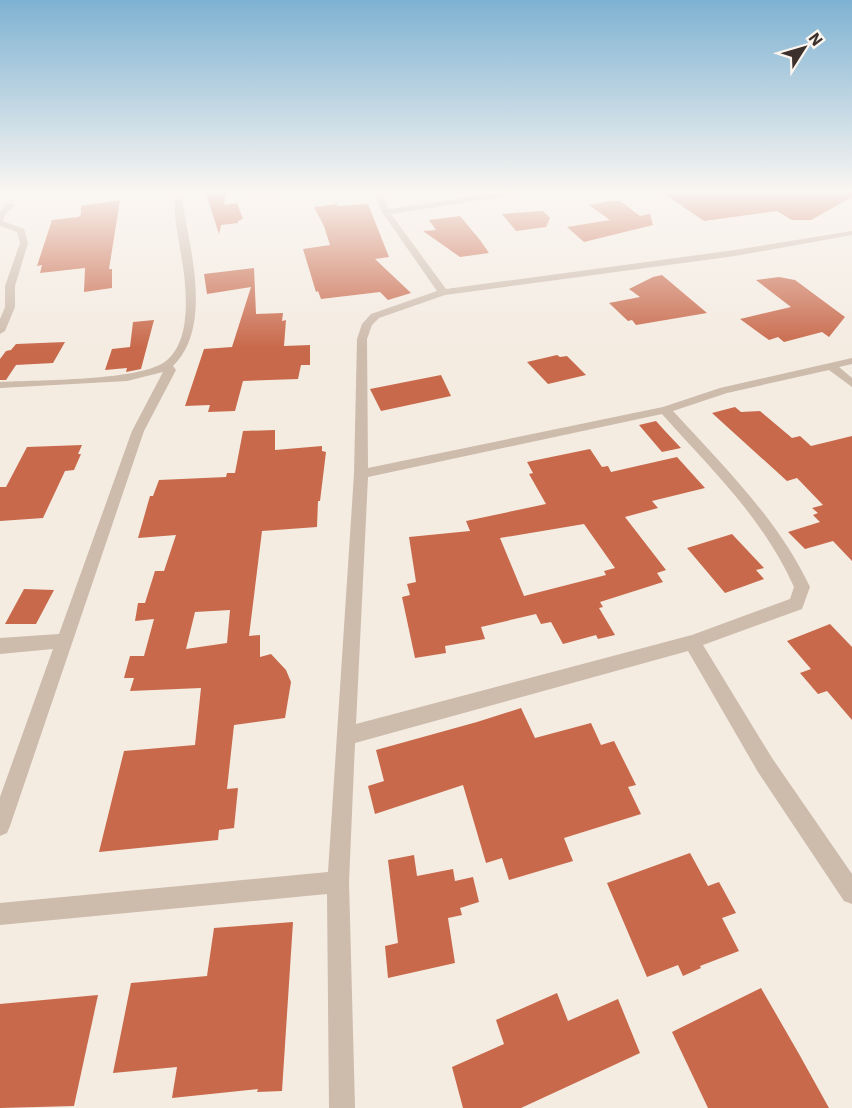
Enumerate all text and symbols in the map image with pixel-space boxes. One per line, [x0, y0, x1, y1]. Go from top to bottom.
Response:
north arrow [774, 18, 834, 78]
text: N [805, 28, 827, 50]

